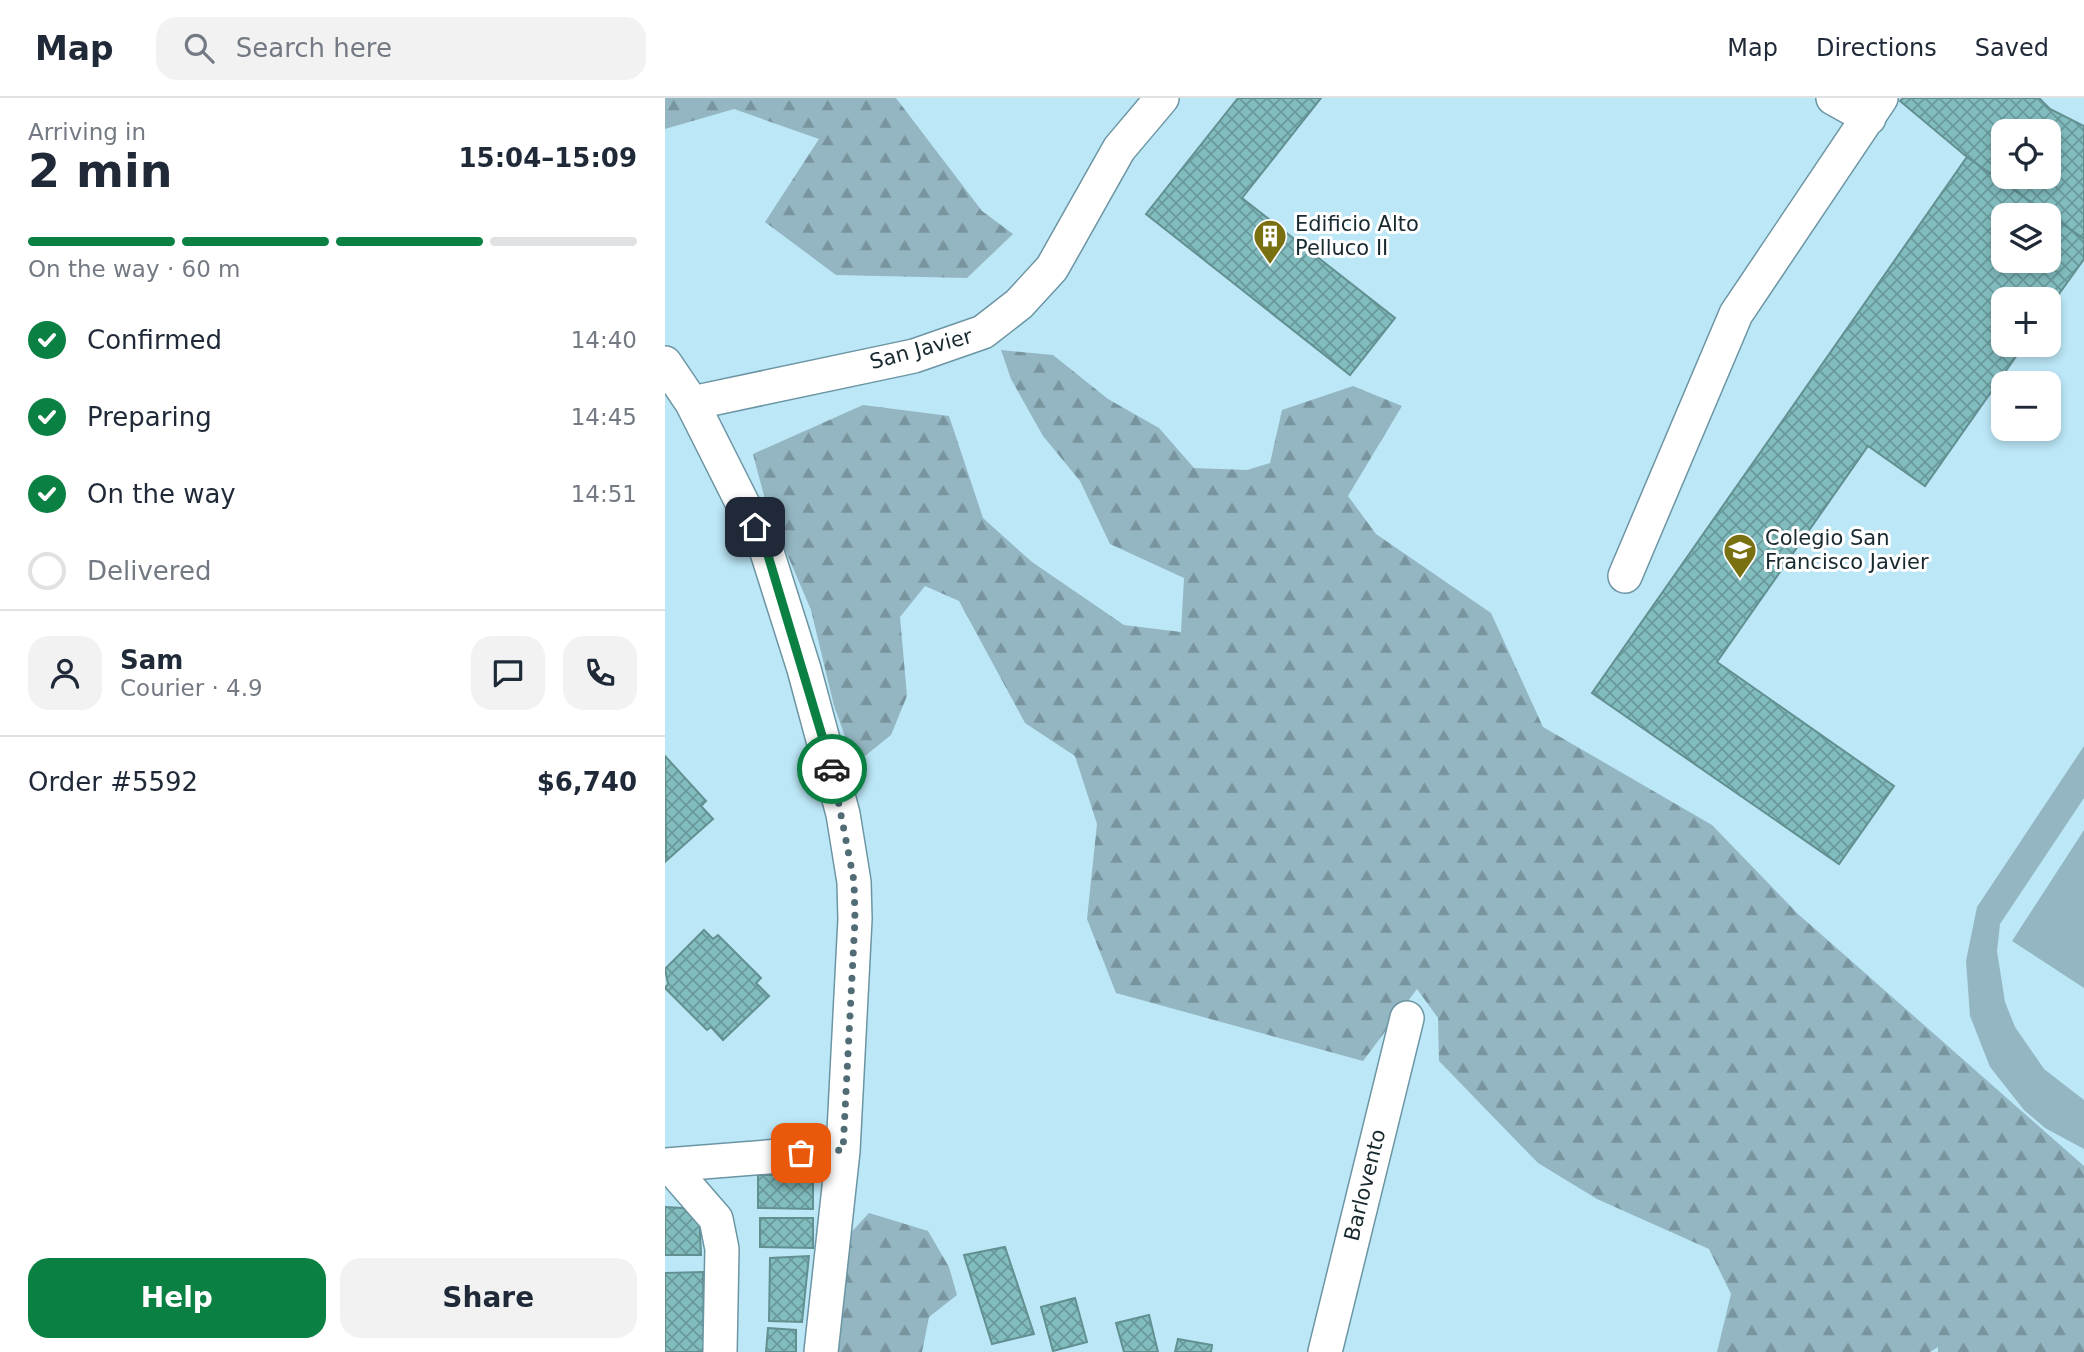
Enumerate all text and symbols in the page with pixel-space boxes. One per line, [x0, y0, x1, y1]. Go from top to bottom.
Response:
search box [156, 17, 646, 80]
text: Map [35, 29, 114, 68]
icon: search [180, 29, 218, 67]
text: Search here [236, 33, 392, 63]
text: Map [1727, 34, 1778, 62]
text: Directions [1816, 34, 1937, 62]
text: Saved [1975, 34, 2049, 62]
text: Arriving in [28, 119, 146, 145]
map controls [1991, 119, 2061, 441]
button: locate [1991, 119, 2061, 189]
text: 15:04–15:09 [458, 143, 637, 173]
text: 2 min [28, 144, 172, 198]
button: layers [1991, 203, 2061, 273]
place label: Edificio Alto Pelluco II [1295, 212, 1419, 260]
building icon: Edificio Alto Pelluco II [1251, 217, 1289, 266]
text: On the way · 60 m [28, 256, 240, 282]
button: + [1991, 287, 2061, 357]
icon: check [28, 321, 66, 359]
street label: San Javier [867, 324, 975, 374]
text: Confirmed [87, 325, 222, 355]
text: 14:40 [571, 327, 637, 353]
button: − [1991, 371, 2061, 441]
icon: check [28, 398, 66, 436]
text: Preparing [87, 402, 212, 432]
text: 14:45 [571, 404, 637, 430]
icon: check [28, 475, 66, 513]
text: On the way [87, 479, 236, 509]
text: 14:51 [571, 481, 637, 507]
pin [725, 497, 785, 557]
icon: home [736, 508, 774, 546]
place label: Colegio San Francisco Javier [1765, 526, 1929, 574]
school or university icon: Colegio San Francisco Javier [1721, 531, 1759, 580]
text: Delivered [87, 556, 211, 586]
button: person [28, 636, 102, 710]
button: chat [471, 636, 545, 710]
button: phone [563, 636, 637, 710]
text: Sam [120, 645, 183, 675]
text: Courier · 4.9 [120, 675, 263, 701]
courier [797, 734, 867, 804]
icon: car [813, 750, 851, 788]
text: Order #5592 [28, 767, 198, 797]
text: $6,740 [537, 767, 637, 797]
pin [771, 1123, 831, 1183]
street label: Barlovento [1340, 1127, 1390, 1243]
icon: bag [782, 1134, 820, 1172]
button: Help [28, 1258, 326, 1338]
button: Share [340, 1258, 637, 1338]

